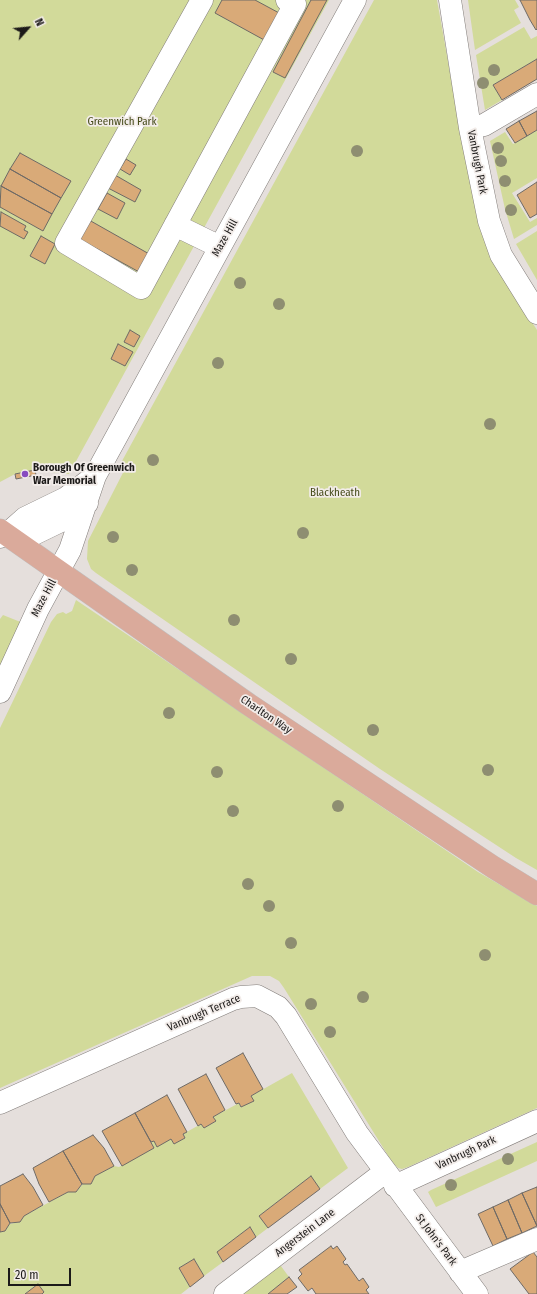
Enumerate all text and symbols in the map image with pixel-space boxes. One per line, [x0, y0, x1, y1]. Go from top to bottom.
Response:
north arrow [8, 8, 48, 48]
text: N [32, 16, 46, 28]
park label: Greenwich Park [87, 115, 157, 129]
street label: Vanbrugh Park [464, 129, 490, 195]
street label: Maze Hill [209, 217, 241, 259]
place label: Borough Of Greenwich War Memorial [33, 461, 135, 487]
marker: Borough Of Greenwich War Memorial [20, 469, 30, 479]
park label: Blackheath [310, 486, 360, 500]
street label: Maze Hill [29, 577, 59, 619]
street label: Charlton Way [238, 693, 294, 737]
street label: Vanbrugh Terrace [166, 992, 242, 1034]
street label: Vanbrugh Park [434, 1133, 498, 1173]
street label: Angerstein Lane [272, 1206, 338, 1260]
street label: St John's Park [412, 1212, 460, 1268]
scale bar [10, 1260, 73, 1286]
text: 20 m [15, 1268, 39, 1282]

